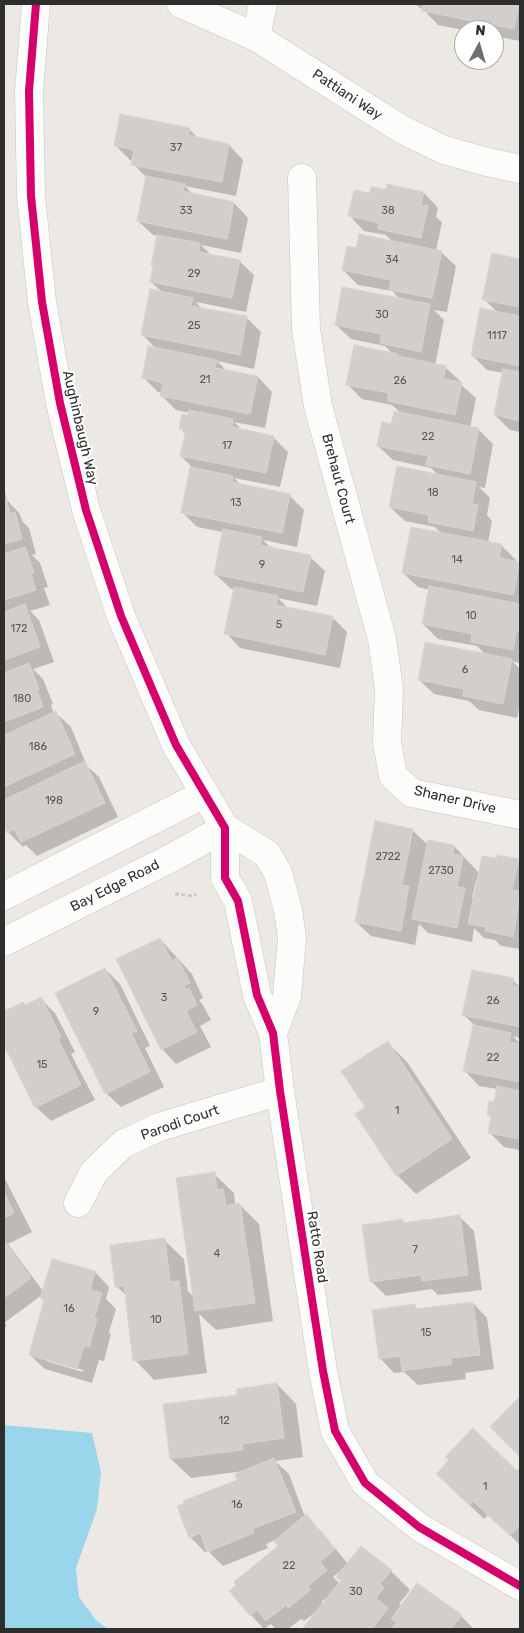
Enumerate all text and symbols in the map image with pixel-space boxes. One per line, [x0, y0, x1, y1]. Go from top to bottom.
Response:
north arrow [454, 20, 504, 70]
text: N [475, 22, 486, 40]
street label: Pattiani Way [309, 66, 385, 124]
house number: 37 [170, 141, 182, 155]
house number: 33 [179, 204, 193, 218]
house number: 38 [381, 204, 395, 218]
house number: 34 [385, 253, 399, 267]
house number: 29 [188, 267, 200, 281]
house number: 30 [375, 308, 389, 322]
house number: 25 [188, 319, 200, 333]
house number: 1117 [487, 329, 507, 343]
street label: Aughinbaugh Way [59, 369, 101, 487]
house number: 21 [199, 373, 211, 387]
house number: 26 [393, 374, 407, 388]
house number: 22 [422, 430, 434, 444]
street label: Brehaut Court [318, 432, 358, 526]
house number: 17 [222, 439, 232, 453]
house number: 18 [427, 486, 439, 500]
house number: 13 [230, 496, 242, 510]
house number: 14 [451, 553, 463, 567]
house number: 9 [259, 558, 265, 572]
house number: 10 [465, 609, 477, 623]
house number: 5 [276, 618, 282, 632]
house number: 172 [11, 622, 27, 636]
house number: 6 [462, 663, 468, 677]
house number: 180 [13, 692, 31, 706]
house number: 186 [29, 740, 47, 754]
street label: Shaner Drive [412, 782, 498, 818]
house number: 198 [45, 794, 63, 808]
house number: 2722 [375, 850, 401, 864]
street label: Bay Edge Road [68, 856, 162, 916]
house number: 2730 [428, 864, 454, 878]
house number: 3 [161, 991, 167, 1005]
house number: 26 [486, 994, 500, 1008]
house number: 9 [93, 1005, 99, 1019]
house number: 22 [487, 1051, 499, 1065]
house number: 15 [36, 1058, 48, 1072]
street label: Parodi Court [139, 1102, 221, 1144]
house number: 1 [395, 1104, 399, 1118]
street label: Ratto Road [303, 1210, 331, 1284]
house number: 7 [412, 1243, 418, 1257]
house number: 4 [214, 1247, 220, 1261]
house number: 16 [63, 1302, 75, 1316]
house number: 10 [150, 1313, 162, 1327]
house number: 15 [420, 1326, 432, 1340]
house number: 12 [218, 1414, 230, 1428]
house number: 1 [483, 1480, 487, 1494]
house number: 16 [231, 1498, 243, 1512]
house number: 22 [283, 1559, 295, 1573]
house number: 30 [349, 1585, 363, 1599]

